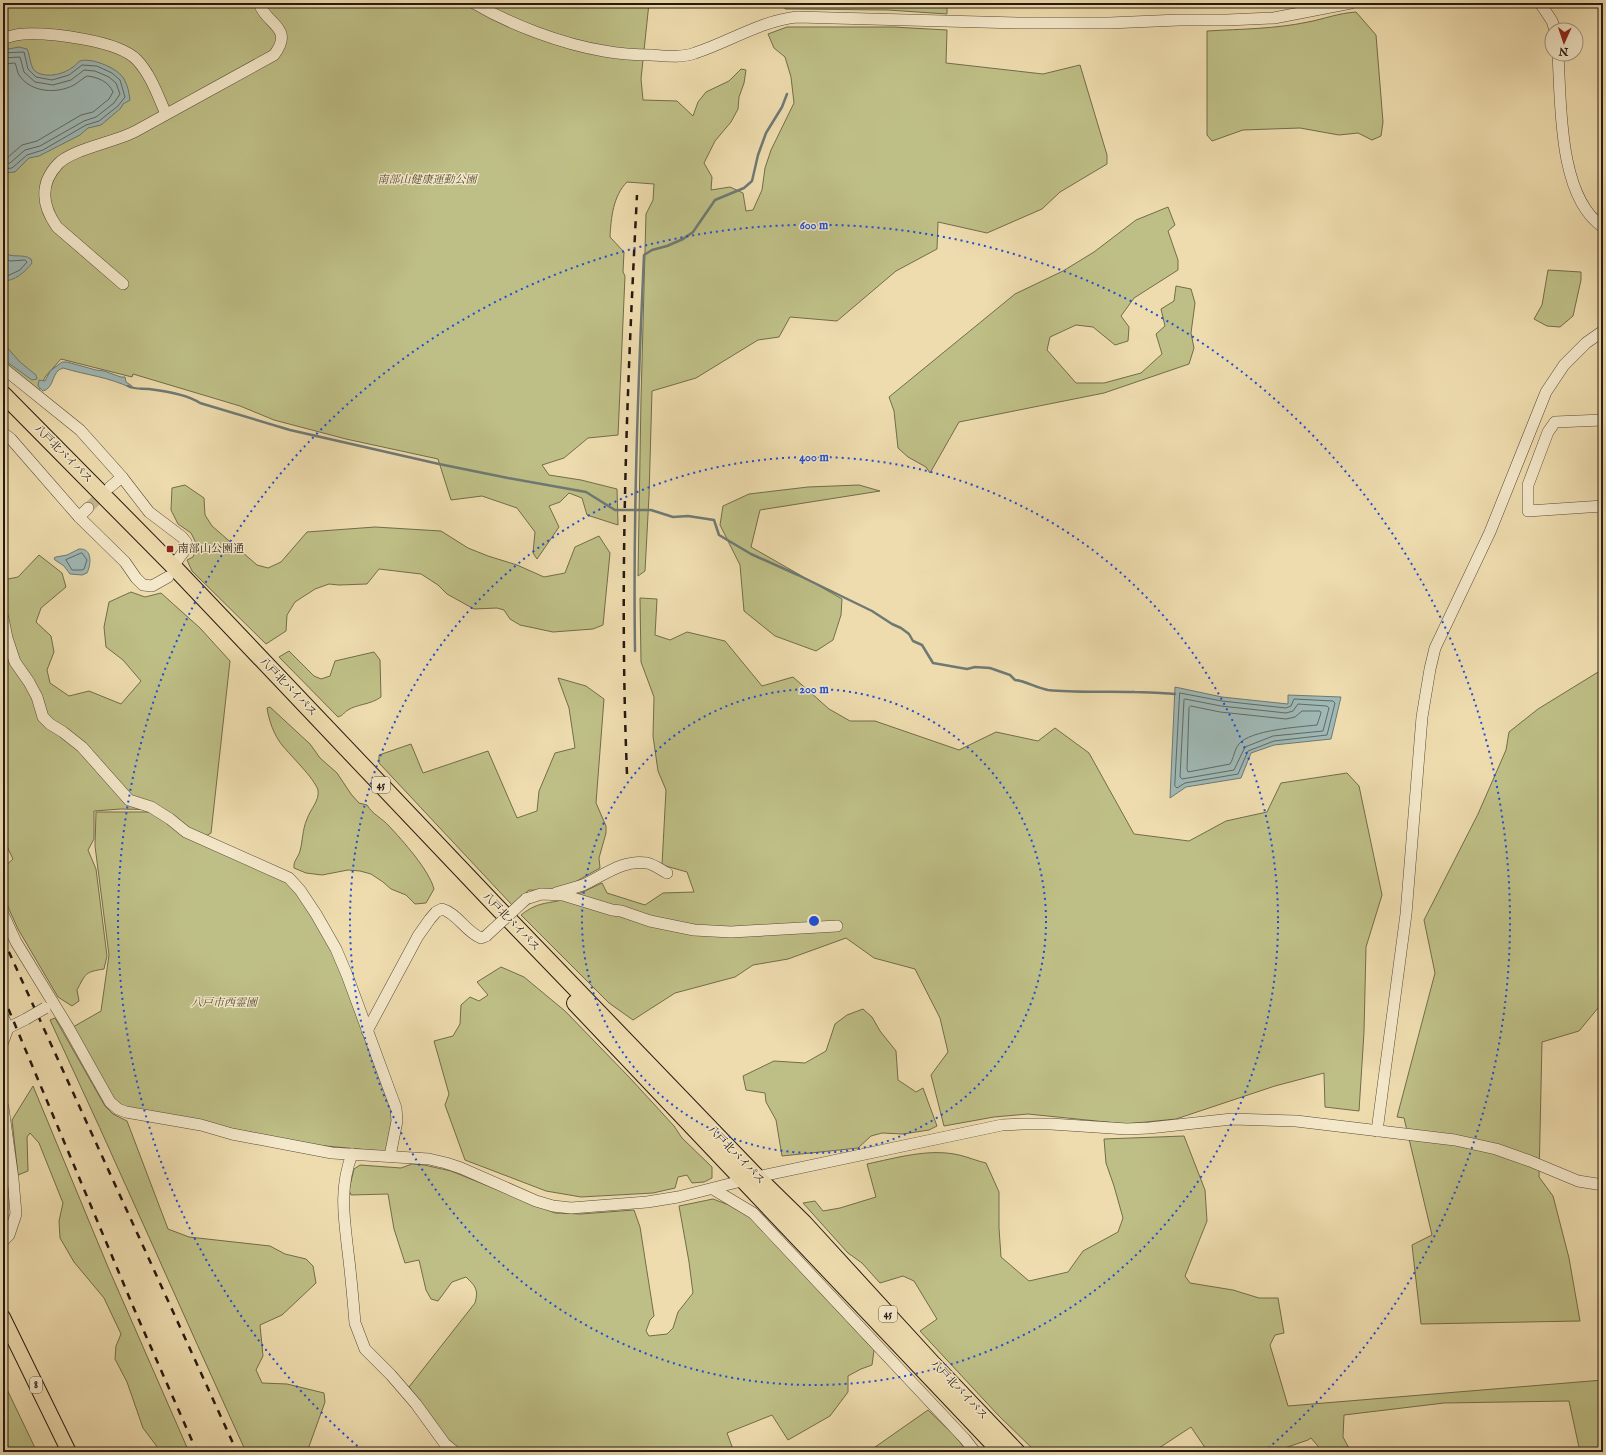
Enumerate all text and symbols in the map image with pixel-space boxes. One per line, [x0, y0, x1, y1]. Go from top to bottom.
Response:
north arrow [1544, 22, 1584, 62]
text: N [1558, 44, 1570, 58]
park label: 南部山健康運動公園 [378, 173, 478, 187]
text: 600 m [800, 218, 829, 233]
street label: 八戸北バイパス [31, 422, 95, 486]
text: 400 m [799, 450, 830, 465]
place label: 南部山公園通 [178, 542, 244, 556]
marker: 南部山公園通 [165, 544, 175, 554]
street label: 八戸北バイパス [256, 655, 320, 719]
text: 200 m [799, 682, 829, 697]
road number: 45 [372, 777, 390, 793]
street label: 八戸北バイパス [479, 890, 543, 954]
centre of rings [807, 914, 821, 928]
park label: 八戸市西霊園 [191, 996, 259, 1010]
street label: 八戸北バイパス [704, 1123, 768, 1187]
road number: 45 [879, 1306, 897, 1322]
street label: 八戸北バイパス [928, 1357, 990, 1423]
road number: 8 [30, 1377, 42, 1393]

